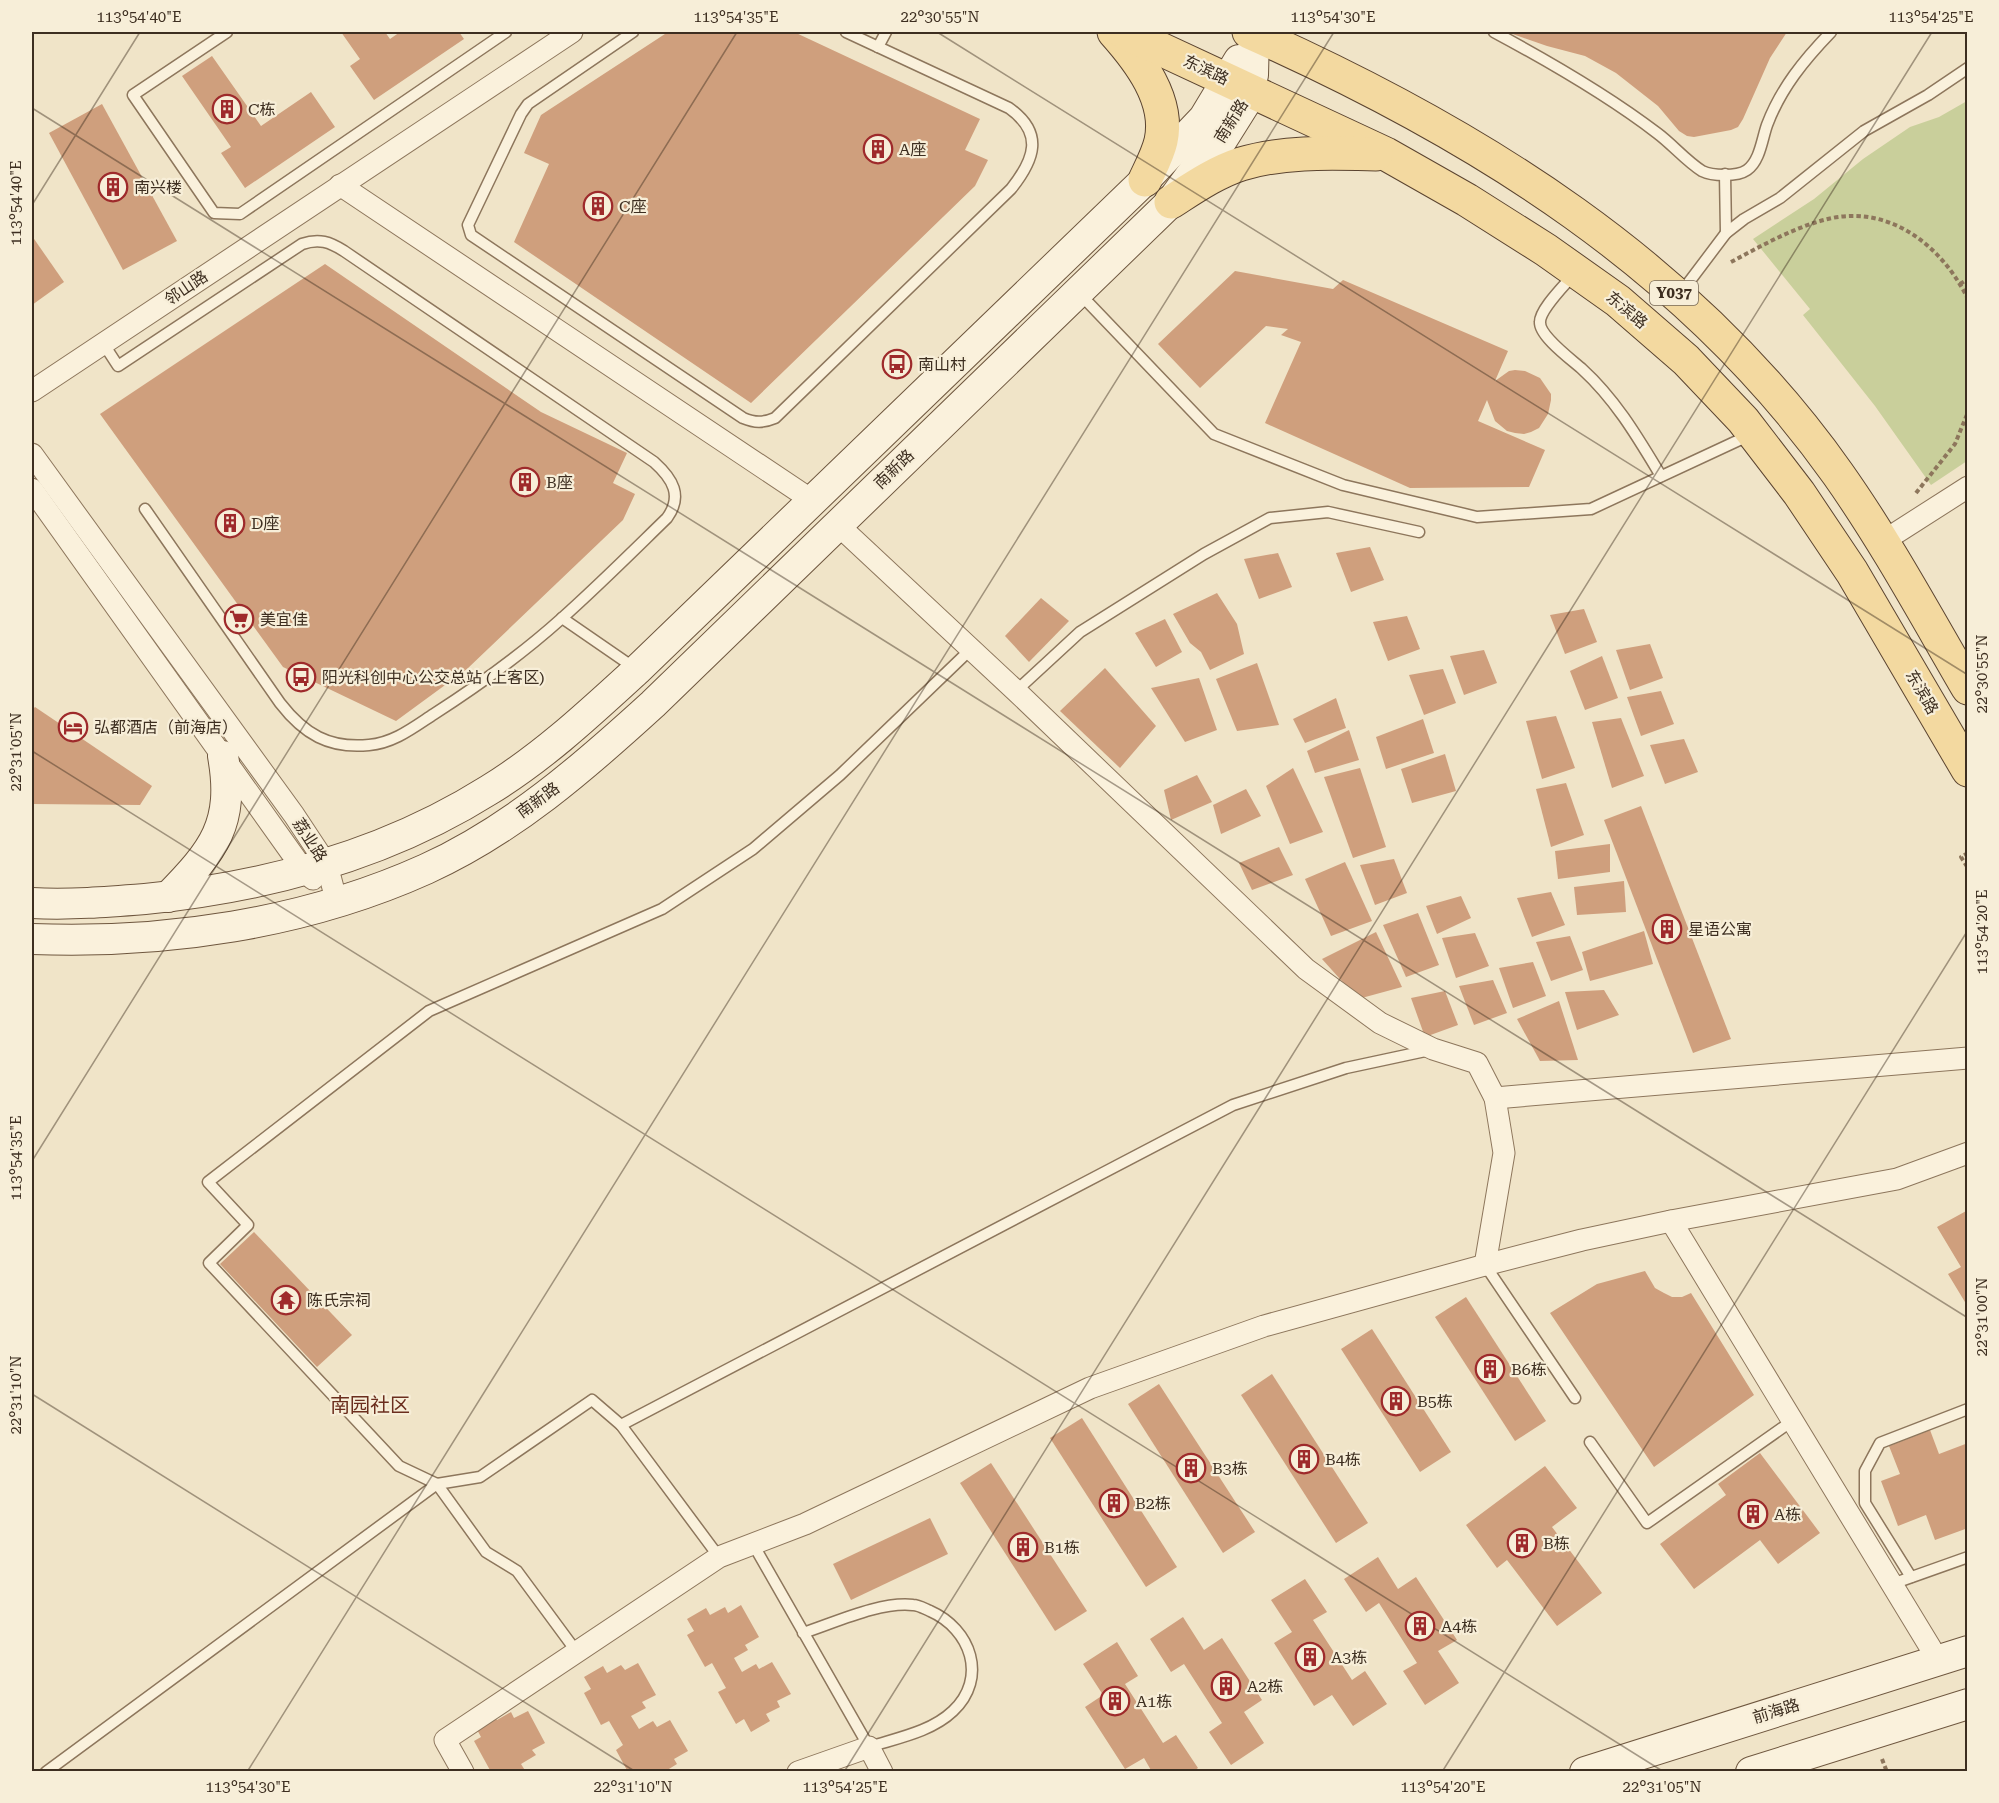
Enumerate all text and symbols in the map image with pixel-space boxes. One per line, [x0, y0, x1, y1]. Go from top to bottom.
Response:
text: 113°54'40"E [96, 8, 182, 26]
text: 113°54'35"E [693, 8, 779, 26]
text: 22°30'55"N [900, 8, 980, 26]
text: 113°54'30"E [1290, 8, 1376, 26]
text: 113°54'25"E [1888, 8, 1974, 26]
street label: 东滨路 [1180, 51, 1232, 89]
building icon: C栋 [211, 93, 243, 125]
street label: 南新路 [1210, 96, 1252, 146]
place label: C栋 [248, 100, 275, 119]
building icon: A座 [862, 133, 894, 165]
place label: A座 [899, 140, 926, 159]
text: 113°54'40"E [7, 160, 25, 246]
building icon: 南兴楼 [97, 171, 129, 203]
place label: 南兴楼 [134, 178, 182, 197]
building icon: C座 [582, 190, 614, 222]
place label: C座 [619, 197, 646, 216]
street label: 邻山路 [161, 267, 211, 309]
road number: Y037 [1650, 281, 1698, 305]
street label: 东滨路 [1603, 287, 1651, 333]
bus stop icon: 南山村 [881, 348, 913, 380]
place label: 南山村 [918, 355, 966, 374]
street label: 南新路 [870, 445, 918, 493]
building icon: B座 [509, 466, 541, 498]
place label: B座 [546, 473, 573, 492]
building icon: D座 [214, 507, 246, 539]
place label: D座 [251, 514, 279, 533]
supermarket icon: 美宜佳 [223, 603, 255, 635]
place label: 美宜佳 [260, 610, 308, 629]
text: 22°30'55"N [1973, 634, 1991, 714]
bus stop icon: 阳光科创中心公交总站 (上客区) [285, 661, 317, 693]
street label: 东滨路 [1902, 666, 1942, 718]
place label: 阳光科创中心公交总站 (上客区) [322, 668, 545, 687]
hotel icon: 弘都酒店（前海店） [57, 711, 89, 743]
text: 22°31'05"N [7, 712, 25, 792]
place label: 弘都酒店（前海店） [94, 718, 238, 737]
street label: 南新路 [513, 778, 563, 822]
street label: 荔业路 [289, 815, 331, 865]
text: 113°54'20"E [1973, 889, 1991, 975]
building icon: 星语公寓 [1651, 913, 1683, 945]
place label: 星语公寓 [1688, 920, 1752, 939]
text: 113°54'35"E [7, 1115, 25, 1201]
text: 22°31'00"N [1973, 1277, 1991, 1357]
temple icon: 陈氏宗祠 [270, 1284, 302, 1316]
place label: 陈氏宗祠 [307, 1291, 371, 1310]
building icon: B6栋 [1474, 1353, 1506, 1385]
text: 22°31'10"N [7, 1355, 25, 1435]
place label: B6栋 [1511, 1360, 1547, 1379]
building icon: B5栋 [1380, 1385, 1412, 1417]
place label: B5栋 [1417, 1392, 1453, 1411]
district label: 南园社区 [330, 1393, 410, 1417]
building icon: B4栋 [1288, 1443, 1320, 1475]
place label: B4栋 [1325, 1450, 1361, 1469]
building icon: B3栋 [1175, 1452, 1207, 1484]
place label: B3栋 [1212, 1459, 1248, 1478]
building icon: B2栋 [1098, 1487, 1130, 1519]
place label: B2栋 [1135, 1494, 1171, 1513]
building icon: A栋 [1737, 1498, 1769, 1530]
place label: A栋 [1774, 1505, 1801, 1524]
building icon: B栋 [1506, 1527, 1538, 1559]
building icon: B1栋 [1007, 1531, 1039, 1563]
place label: B栋 [1543, 1534, 1570, 1553]
place label: B1栋 [1044, 1538, 1080, 1557]
building icon: A4栋 [1404, 1610, 1436, 1642]
place label: A4栋 [1441, 1617, 1477, 1636]
building icon: A3栋 [1294, 1641, 1326, 1673]
place label: A3栋 [1331, 1648, 1367, 1667]
building icon: A2栋 [1210, 1670, 1242, 1702]
place label: A2栋 [1247, 1677, 1283, 1696]
building icon: A1栋 [1099, 1685, 1131, 1717]
place label: A1栋 [1136, 1692, 1172, 1711]
street label: 前海路 [1750, 1695, 1802, 1727]
text: 113°54'30"E [205, 1778, 291, 1796]
text: 22°31'10"N [593, 1778, 673, 1796]
text: 113°54'25"E [802, 1778, 888, 1796]
text: 113°54'20"E [1400, 1778, 1486, 1796]
text: 22°31'05"N [1622, 1778, 1702, 1796]

